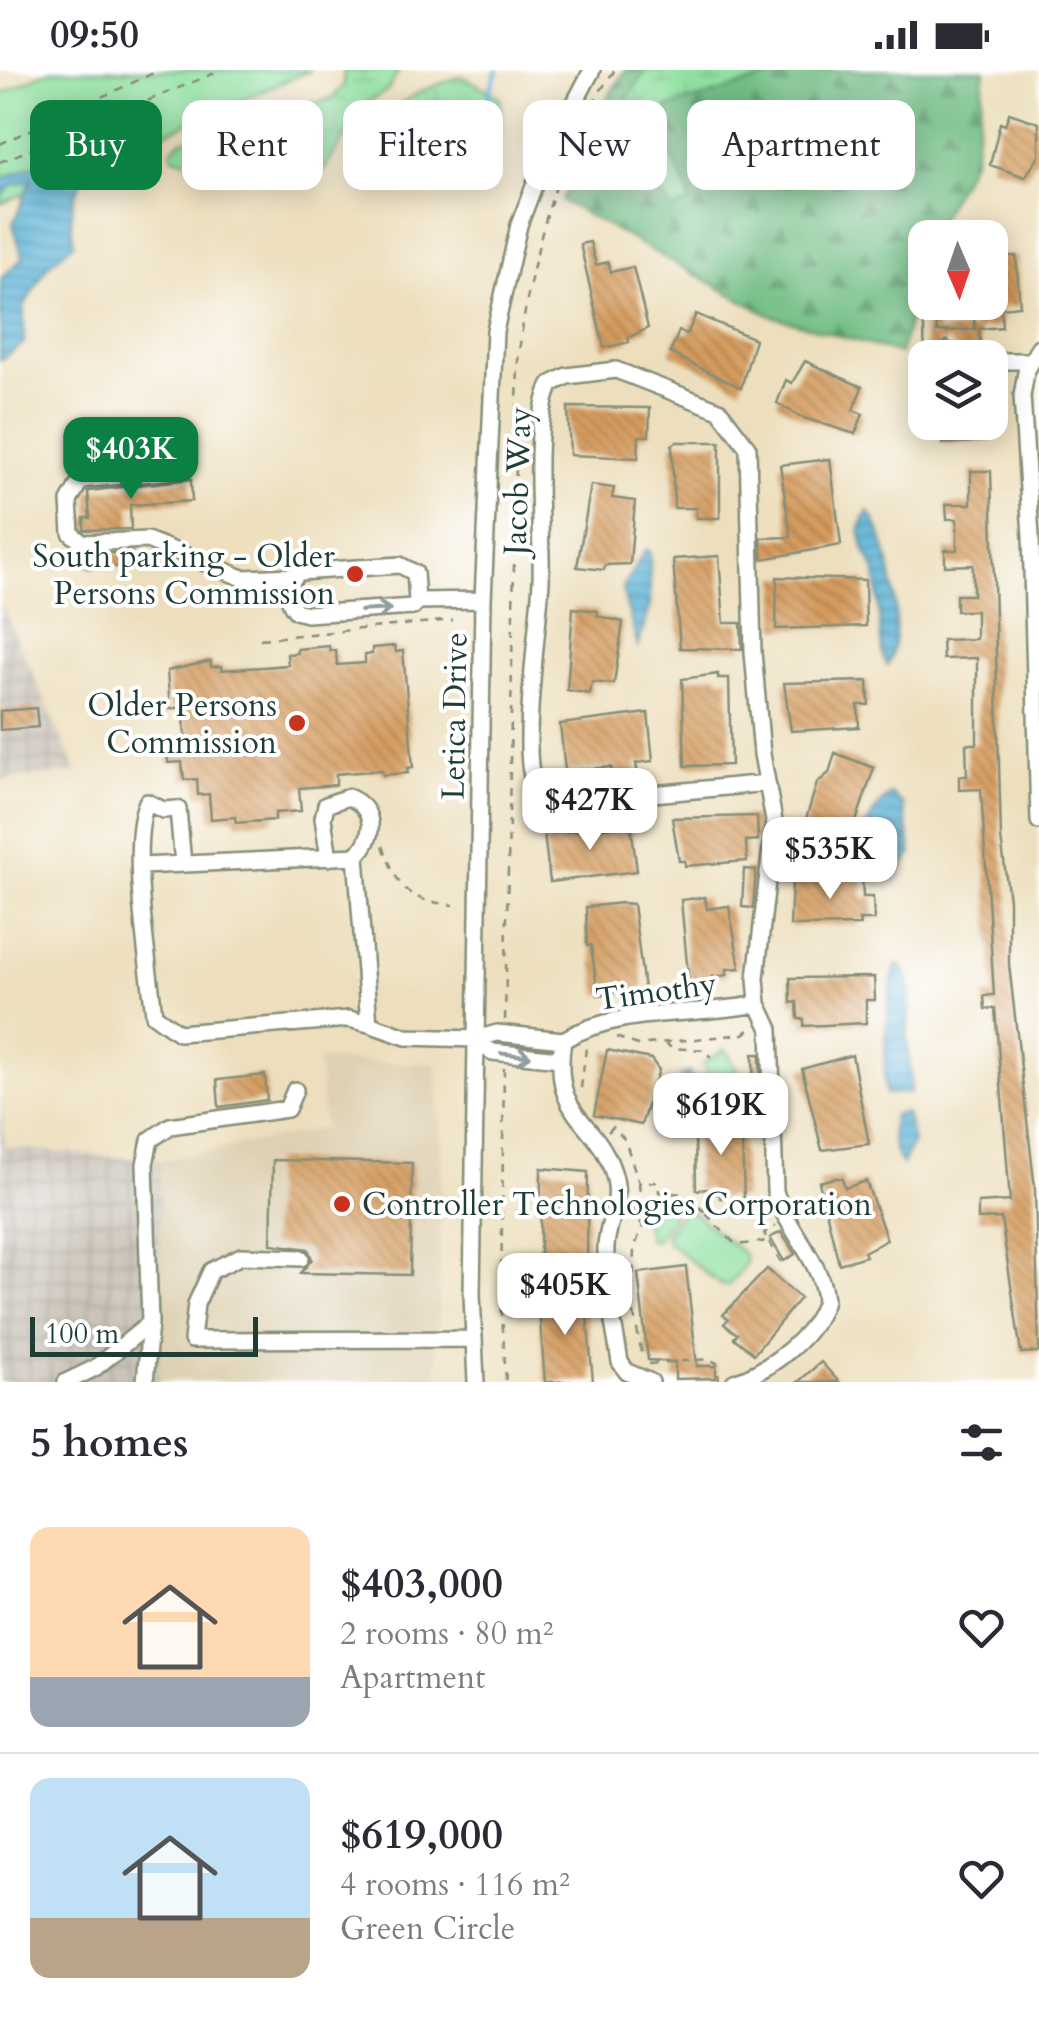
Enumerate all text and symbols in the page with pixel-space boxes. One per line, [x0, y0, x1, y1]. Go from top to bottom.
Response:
text: 09:50 [50, 9, 139, 61]
chip: Buy [30, 100, 162, 190]
chip: Rent [182, 100, 323, 190]
chip: Filters [343, 100, 503, 190]
chip: New [523, 100, 667, 190]
chip: Apartment [687, 100, 915, 190]
north arrow [908, 220, 1008, 320]
map controls [908, 220, 1008, 440]
button: layers [908, 340, 1008, 440]
street label: Jacob Way [493, 406, 543, 560]
pin: $403K [61, 417, 201, 502]
text: $403K [85, 427, 177, 471]
place label: South parking - Older Persons Commission [33, 535, 335, 616]
marker: South parking - Older Persons Commission [344, 563, 366, 585]
one-way arrow [359, 600, 391, 619]
street label: Letica Drive [432, 632, 478, 800]
place label: Older Persons Commission [87, 684, 277, 765]
marker: Older Persons Commission [286, 712, 308, 734]
pin: $427K [520, 768, 660, 853]
text: $427K [544, 778, 636, 822]
pin: $535K [760, 817, 900, 902]
text: $535K [784, 827, 876, 871]
street label: Timothy [593, 962, 719, 1022]
one-way arrow [500, 1045, 532, 1064]
pin: $619K [651, 1073, 791, 1158]
text: $619K [675, 1083, 767, 1127]
place label: Controller Technologies Corporation [362, 1183, 872, 1227]
marker: Controller Technologies Corporation [331, 1193, 353, 1215]
pin: $405K [495, 1253, 635, 1338]
text: $405K [519, 1263, 611, 1307]
scale bar [30, 1312, 258, 1356]
text: 100 m [45, 1315, 119, 1353]
text: 5 homes [30, 1414, 188, 1471]
icon: filters [954, 1415, 1009, 1470]
text: $403,000 [340, 1555, 503, 1612]
icon: home [110, 1567, 230, 1687]
icon: heart [954, 1600, 1009, 1655]
text: 2 rooms · 80 m² [340, 1612, 553, 1656]
text: Apartment [340, 1656, 485, 1700]
text: $619,000 [340, 1806, 503, 1863]
icon: home [110, 1818, 230, 1938]
icon: heart [954, 1851, 1009, 1906]
text: 4 rooms · 116 m² [340, 1863, 570, 1907]
text: Green Circle [340, 1907, 515, 1951]

